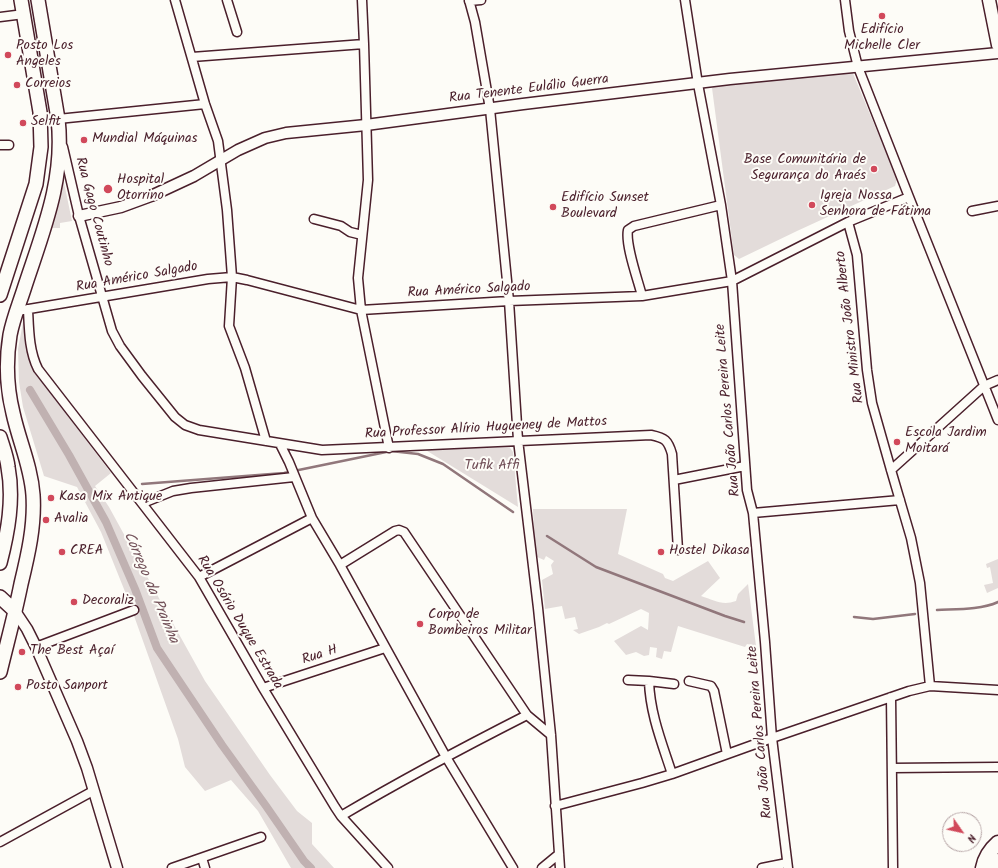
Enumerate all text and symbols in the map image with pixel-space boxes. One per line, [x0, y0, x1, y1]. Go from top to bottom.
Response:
marker: Edifício Michelle Cler [877, 11, 887, 21]
place label: Edifício Michelle Cler [844, 23, 920, 56]
place label: Posto Los Angeles [16, 39, 73, 72]
marker: Posto Los Angeles [3, 50, 13, 60]
street label: Rua Tenente Eulálio Guerra [448, 72, 610, 108]
place label: Correios [25, 77, 71, 93]
marker: Correios [12, 80, 22, 90]
place label: Selfit [31, 115, 61, 131]
marker: Selfit [18, 118, 28, 128]
place label: Mundial Máquinas [92, 132, 198, 148]
marker: Mundial Máquinas [79, 135, 89, 145]
place label: Base Comunitária de Segurança do Araés [744, 153, 866, 186]
street label: Rua Gago Coutinho [70, 156, 116, 268]
marker: Base Comunitária de Segurança do Araés [869, 164, 879, 174]
place label: Hospital Otorrino [117, 173, 164, 206]
marker: Hospital Otorrino [102, 183, 114, 195]
place label: Igreja Nossa Senhora de Fátima [820, 189, 931, 222]
place label: Edifício Sunset Boulevard [561, 191, 649, 224]
marker: Igreja Nossa Senhora de Fátima [807, 200, 817, 210]
marker: Edifício Sunset Boulevard [548, 202, 558, 212]
street label: Rua Ministro João Alberto [833, 250, 869, 404]
street label: Rua Américo Salgado [75, 259, 199, 297]
street label: Rua Américo Salgado [407, 279, 531, 303]
street label: Rua João Carlos Pereira Leite [713, 323, 745, 497]
street label: Rua Professor Alírio Hugueney de Mattos [365, 414, 607, 444]
place label: Escola Jardim Moitará [905, 426, 987, 458]
marker: Escola Jardim Moitará [892, 437, 902, 447]
park label: Tufik Affi [465, 459, 519, 475]
place label: Kasa Mix Antique [59, 490, 162, 506]
marker: Kasa Mix Antique [46, 493, 56, 503]
place label: Avalia [54, 512, 88, 528]
marker: Avalia [41, 515, 51, 525]
water label: Córrego da Prainha [118, 529, 182, 647]
place label: CREA [70, 544, 103, 560]
place label: Hostel Dikasa [669, 544, 749, 560]
marker: CREA [57, 547, 67, 557]
marker: Hostel Dikasa [656, 547, 666, 557]
street label: Rua Osório Duque Estrada [192, 553, 286, 693]
place label: Decoraliz [82, 594, 134, 610]
marker: Decoraliz [69, 597, 79, 607]
place label: Corpo de Bombeiros Militar [428, 608, 532, 640]
marker: Corpo de Bombeiros Militar [415, 619, 425, 629]
street label: Rua H [300, 642, 340, 670]
place label: The Best Açaí [30, 644, 114, 660]
street label: Rua João Carlos Pereira Leite [745, 645, 777, 819]
marker: The Best Açaí [17, 647, 27, 657]
place label: Posto Sanport [26, 679, 108, 695]
marker: Posto Sanport [13, 682, 23, 692]
north arrow [942, 812, 982, 852]
text: N [962, 830, 981, 846]

